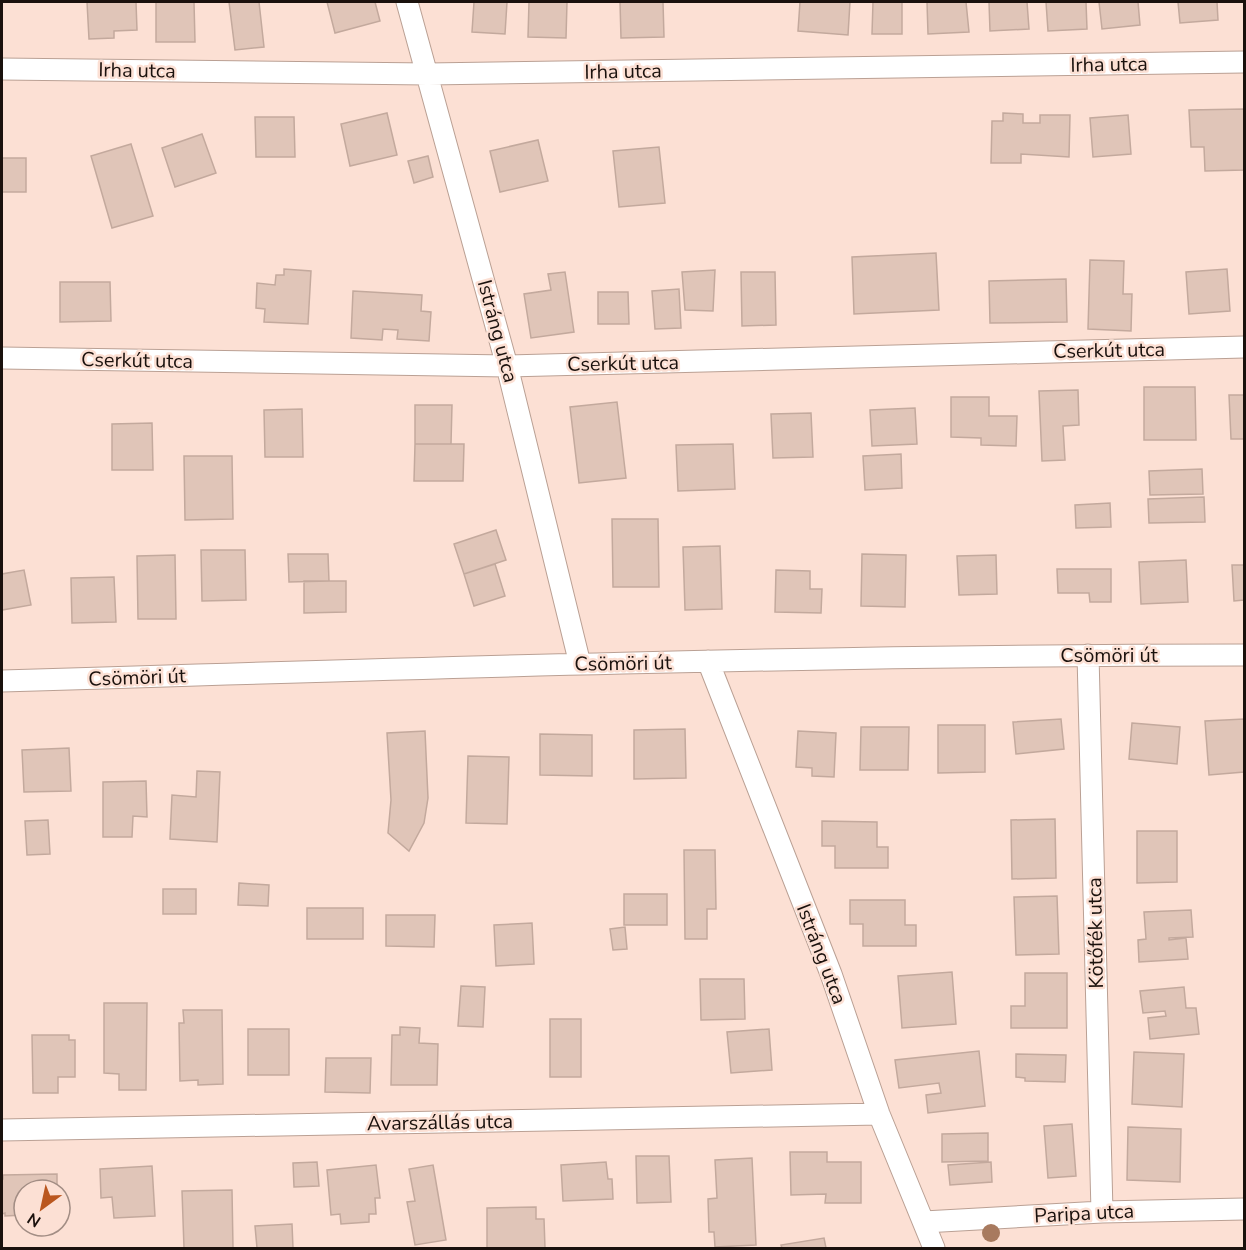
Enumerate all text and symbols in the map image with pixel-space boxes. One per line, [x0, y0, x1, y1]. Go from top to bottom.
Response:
street label: Irha utca [1070, 50, 1148, 79]
street label: Irha utca [98, 56, 176, 85]
street label: Irha utca [584, 57, 662, 86]
street label: Istráng utca [471, 277, 524, 386]
street label: Cserkút utca [1053, 336, 1165, 365]
street label: Cserkút utca [81, 346, 193, 375]
street label: Cserkút utca [567, 349, 679, 378]
street label: Csömöri út [1060, 642, 1159, 669]
street label: Csömöri út [574, 649, 673, 678]
street label: Csömöri út [88, 662, 187, 693]
street label: Kötőfék utca [1081, 877, 1110, 989]
street label: Istráng utca [790, 900, 853, 1008]
street label: Avarszállás utca [367, 1108, 513, 1137]
north arrow [12, 1178, 72, 1238]
street label: Paripa utca [1033, 1197, 1135, 1230]
text: N [23, 1207, 45, 1232]

